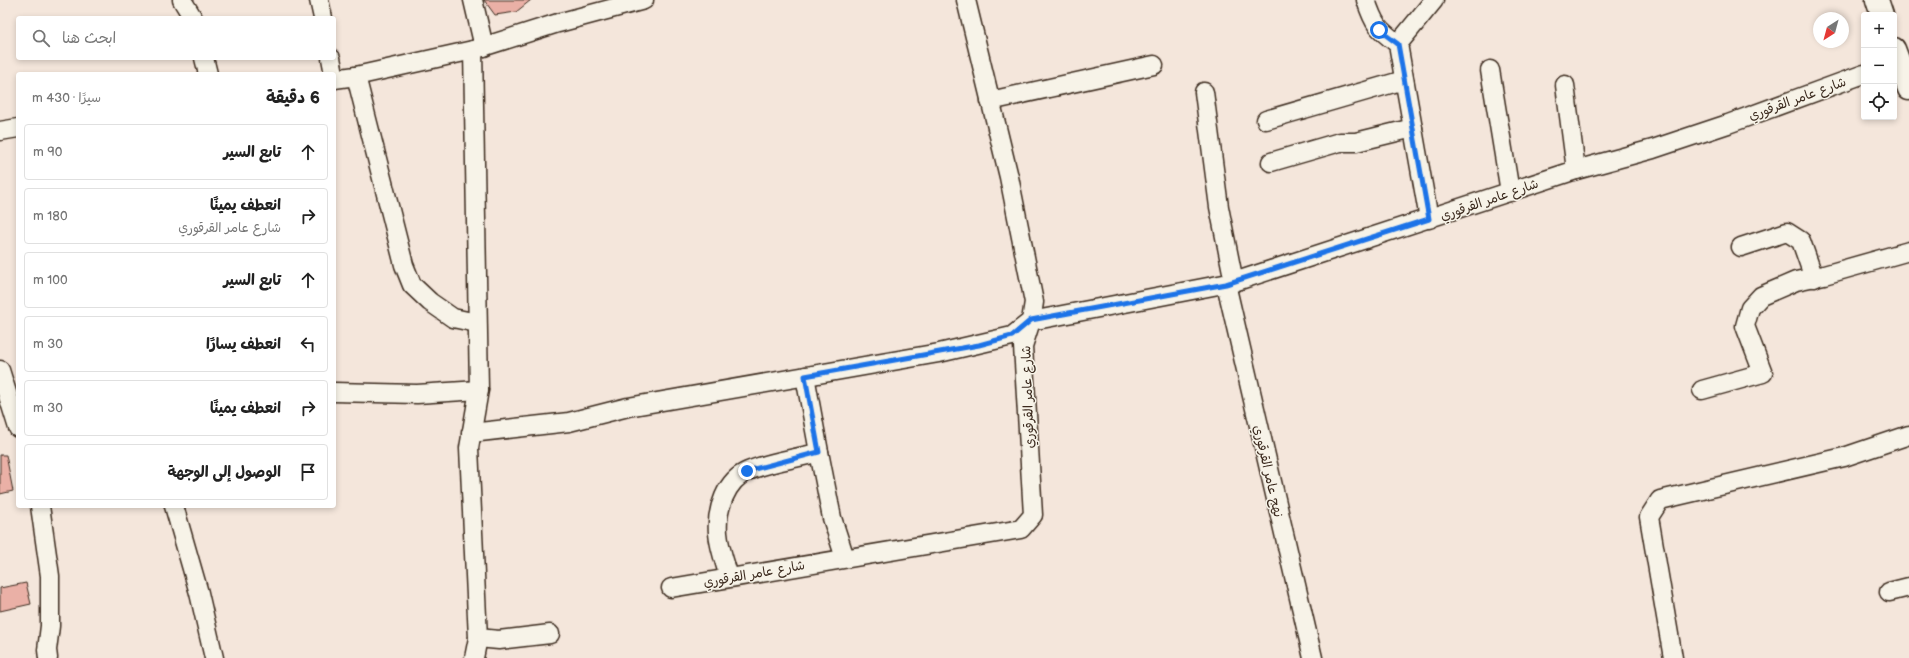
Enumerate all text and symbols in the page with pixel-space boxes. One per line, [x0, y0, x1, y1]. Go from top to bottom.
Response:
north arrow [1813, 12, 1849, 48]
map controls [1861, 12, 1897, 120]
button: + [1861, 12, 1897, 48]
search box [16, 16, 336, 60]
route start [1370, 21, 1388, 39]
icon: search [30, 27, 52, 49]
text: ابحث هنا [62, 29, 116, 48]
button: − [1861, 48, 1897, 84]
street label: شارع عامر القرقوري [1746, 74, 1849, 125]
button: locate [1861, 84, 1897, 120]
text: 6 دقيقة [266, 88, 320, 108]
text: سيرًا · 430 m [32, 90, 101, 106]
icon: ahead [297, 141, 319, 163]
text: تابع السير [223, 143, 281, 162]
text: 90 m [33, 144, 62, 160]
street label: شارع عامر القرقوري [1438, 176, 1541, 225]
text: انعطف يمينًا [210, 196, 281, 215]
icon: right [297, 205, 319, 227]
text: 180 m [33, 208, 68, 224]
text: شارع عامر القرقوري [178, 220, 281, 236]
icon: ahead [297, 269, 319, 291]
text: تابع السير [223, 271, 281, 290]
text: 100 m [33, 272, 68, 288]
icon: left [297, 333, 319, 355]
text: انعطف يسارًا [206, 335, 281, 354]
text: 30 m [33, 336, 63, 352]
street label: شارع عامر القرقوري [1018, 345, 1039, 449]
icon: right [297, 397, 319, 419]
text: انعطف يمينًا [210, 399, 281, 418]
text: 30 m [33, 400, 63, 416]
street label: نهج عامر القرقوري [1249, 424, 1286, 519]
icon: arrive [297, 461, 319, 483]
route end [738, 462, 756, 480]
text: الوصول إلى الوجهة [167, 463, 281, 482]
street label: شارع عامر القرقوري [702, 557, 806, 592]

